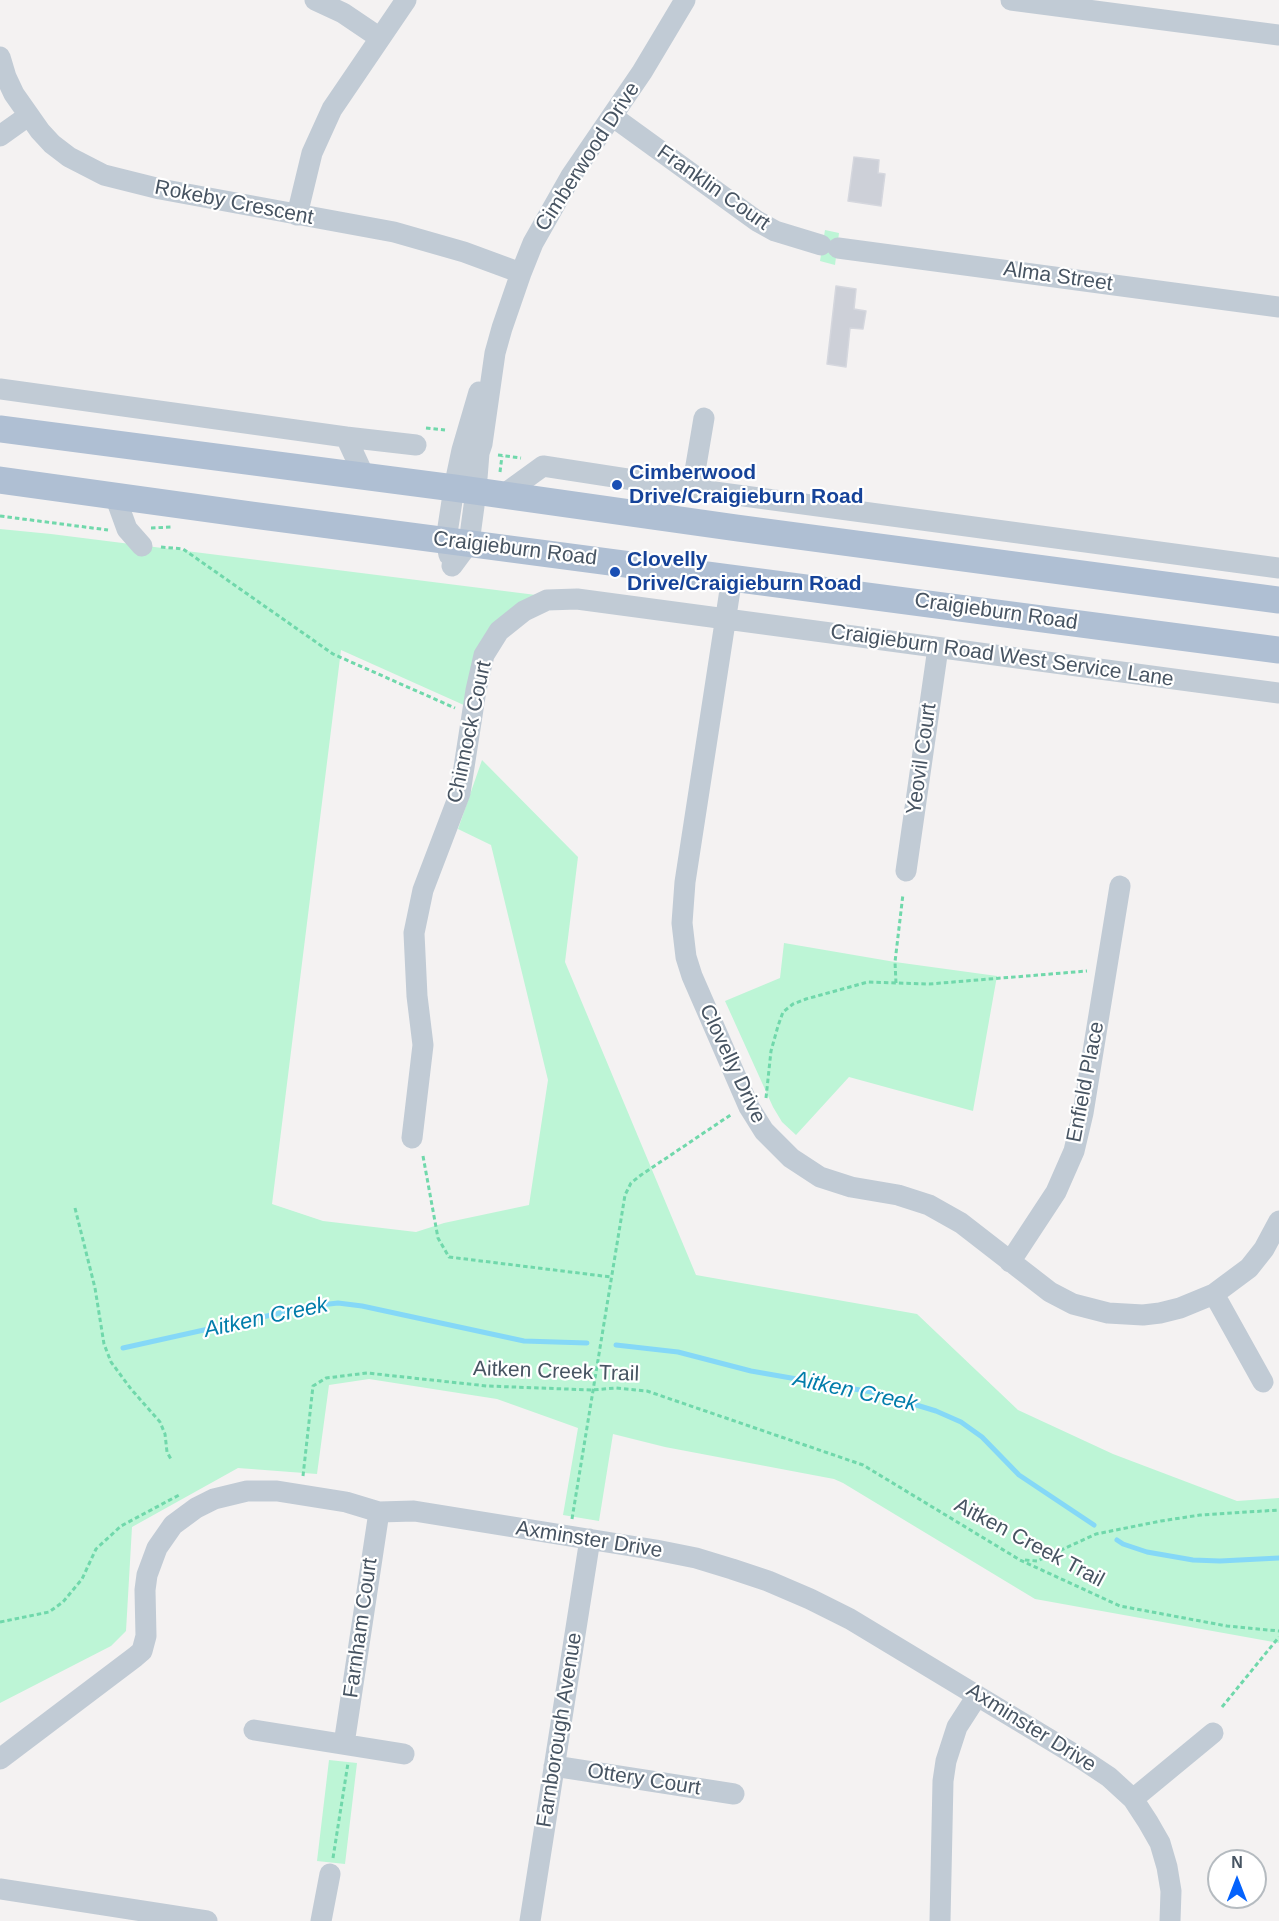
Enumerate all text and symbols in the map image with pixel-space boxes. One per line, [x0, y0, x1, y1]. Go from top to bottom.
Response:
street label: Cimberwood Drive [530, 78, 646, 236]
street label: Franklin Court [652, 140, 774, 236]
street label: Rokeby Crescent [153, 175, 315, 231]
street label: Alma Street [1002, 257, 1114, 297]
place label: Cimberwood Drive/Craigieburn Road [629, 460, 864, 510]
marker: Cimberwood Drive/Craigieburn Road [610, 478, 624, 492]
street label: Craigieburn Road [432, 526, 598, 572]
place label: Clovelly Drive/Craigieburn Road [627, 547, 862, 597]
marker: Clovelly Drive/Craigieburn Road [608, 565, 622, 579]
street label: Craigieburn Road [913, 588, 1079, 636]
street label: Craigieburn Road West Service Lane [829, 619, 1175, 693]
street label: Chinnock Court [443, 659, 497, 805]
street label: Yeovil Court [902, 702, 942, 816]
street label: Clovelly Drive [693, 1001, 771, 1127]
street label: Enfield Place [1062, 1019, 1110, 1145]
water label: Aitken Creek [202, 1292, 330, 1344]
street label: Aitken Creek Trail [473, 1357, 639, 1387]
water label: Aitken Creek [791, 1366, 919, 1418]
street label: Aitken Creek Trail [950, 1493, 1108, 1593]
street label: Axminster Drive [514, 1516, 664, 1564]
street label: Farnham Court [339, 1556, 383, 1700]
street label: Farnborough Avenue [532, 1631, 588, 1829]
street label: Axminster Drive [961, 1678, 1101, 1778]
street label: Ottery Court [586, 1759, 702, 1801]
north arrow [1207, 1849, 1267, 1909]
text: N [1231, 1854, 1243, 1871]

